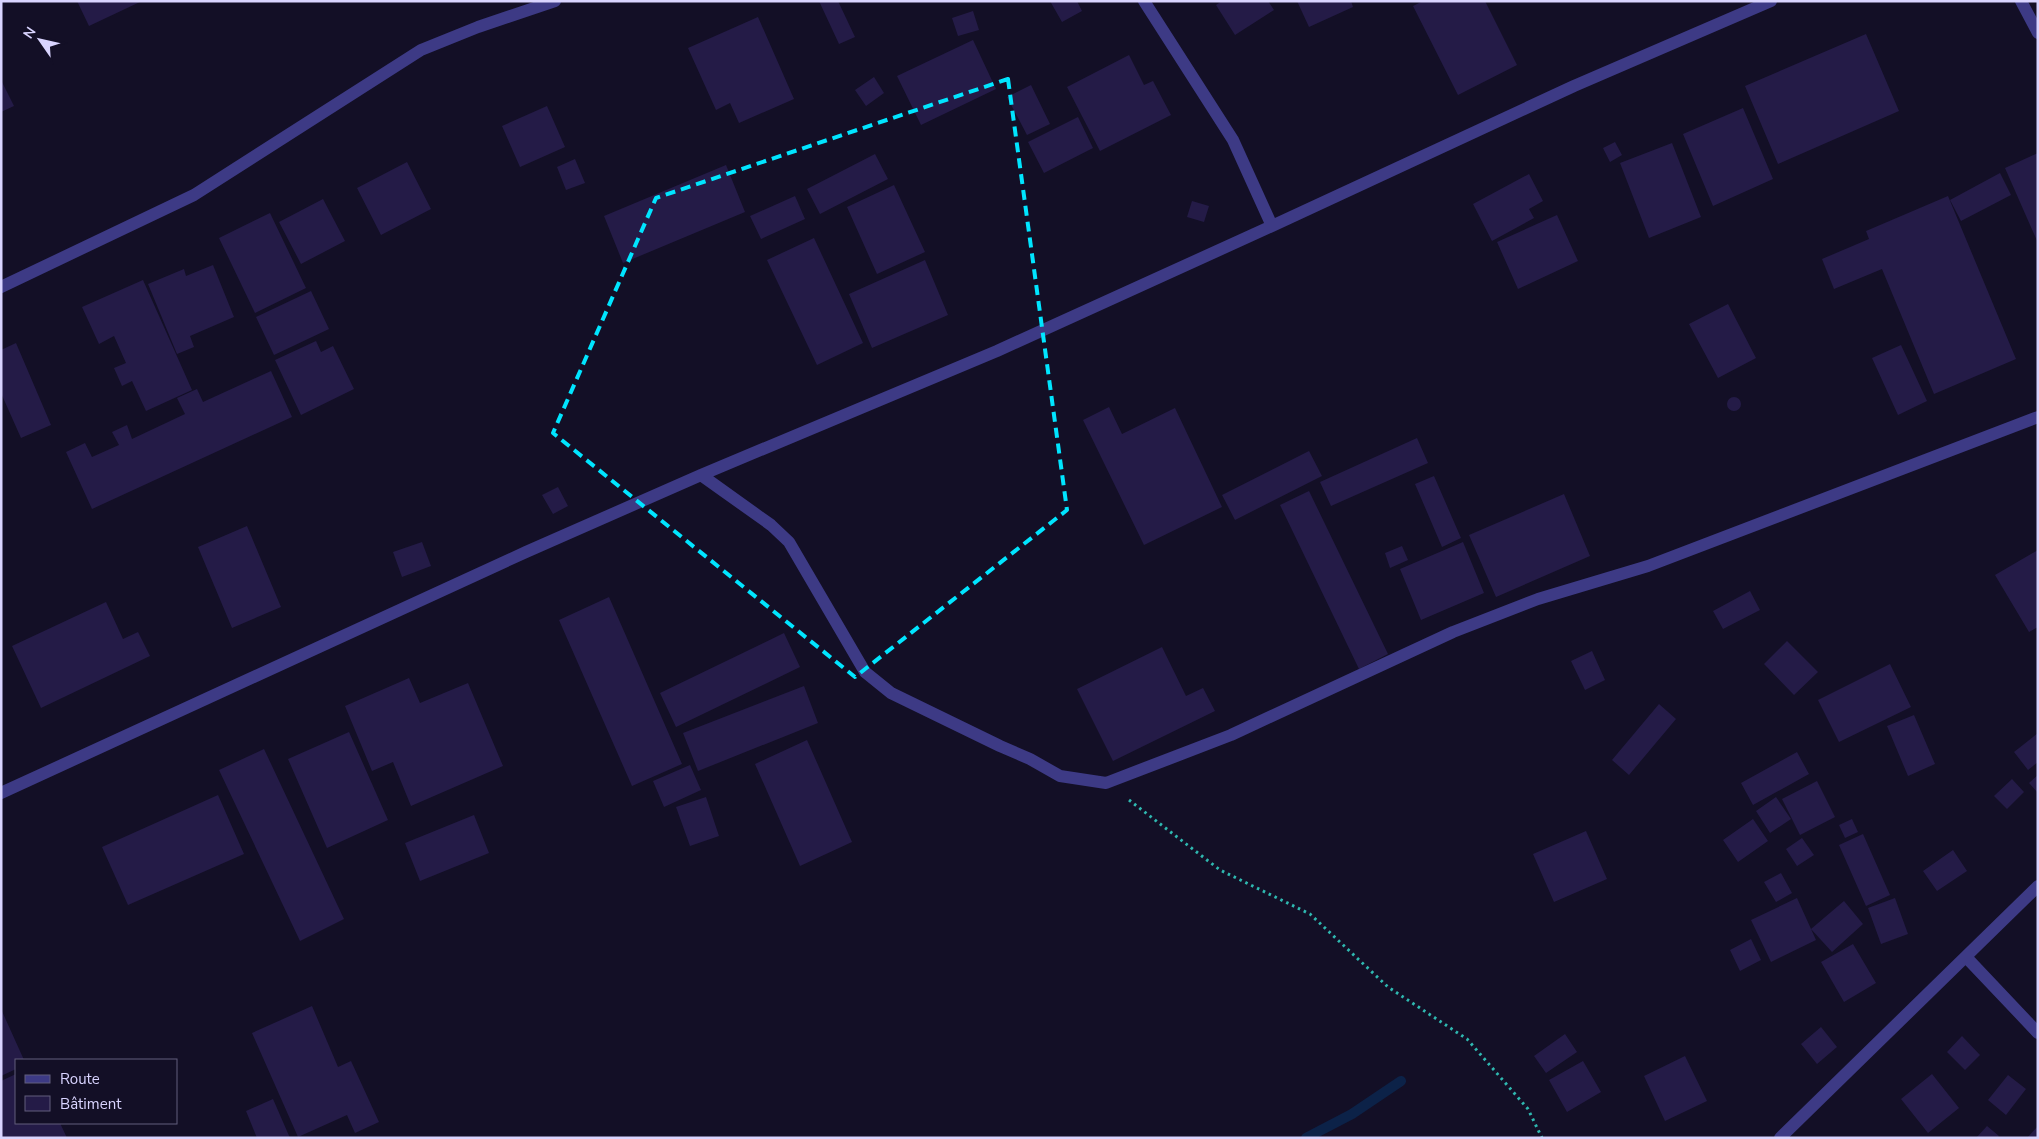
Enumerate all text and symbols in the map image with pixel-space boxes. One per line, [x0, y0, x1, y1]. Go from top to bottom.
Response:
north arrow [15, 15, 65, 65]
text: N [19, 23, 40, 43]
legend [15, 1059, 178, 1124]
text: Route [60, 1069, 100, 1089]
text: Bâtiment [60, 1094, 122, 1114]

